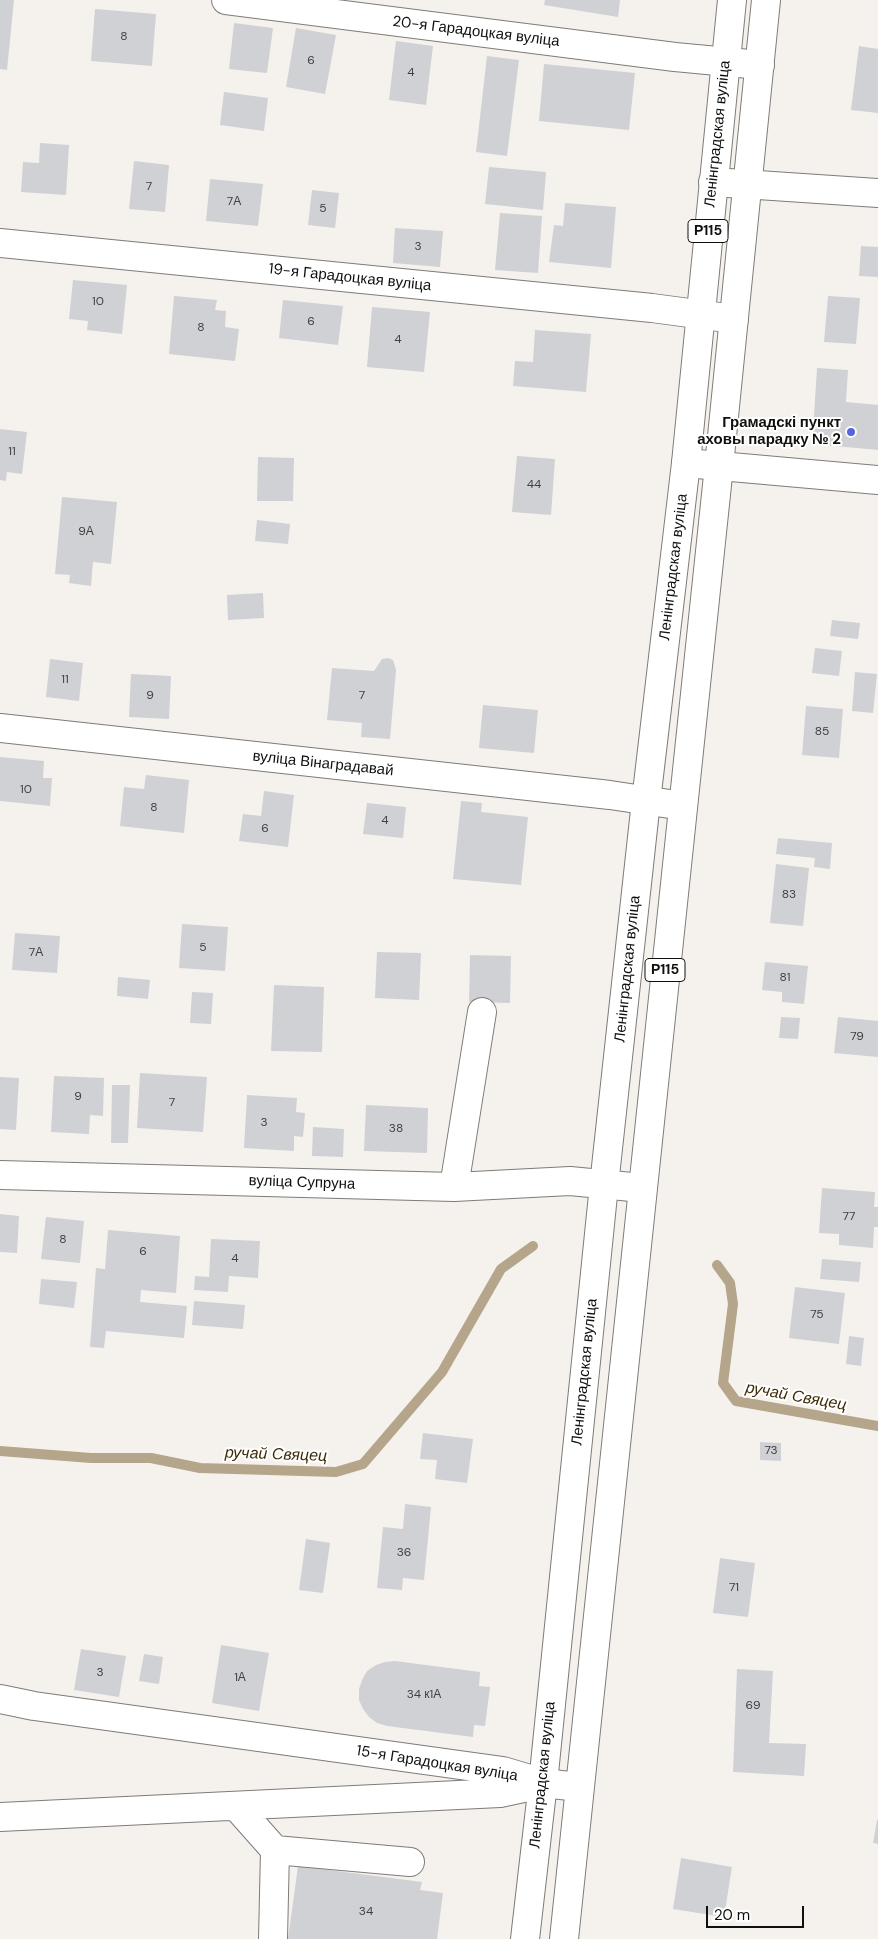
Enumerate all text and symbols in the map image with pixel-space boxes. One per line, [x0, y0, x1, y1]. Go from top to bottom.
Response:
street label: 20-я Гарадоцкая вуліца [391, 13, 561, 51]
house number: 8 [120, 30, 128, 44]
house number: 6 [307, 54, 315, 68]
street label: Ленінградская вуліца [701, 60, 735, 208]
house number: 4 [407, 66, 415, 80]
house number: 7 [146, 180, 152, 194]
house number: 7А [227, 195, 241, 209]
house number: 5 [319, 202, 327, 216]
road number: Р115 [688, 220, 728, 242]
house number: 3 [414, 240, 422, 254]
street label: 19-я Гарадоцкая вуліца [268, 261, 432, 295]
house number: 10 [92, 295, 104, 309]
house number: 6 [307, 315, 315, 329]
house number: 8 [197, 321, 205, 335]
house number: 4 [394, 333, 402, 347]
place label: Грамадскі пункт аховы парадку № 2 [697, 414, 841, 449]
marker: Грамадскі пункт аховы парадку № 2 [845, 426, 857, 438]
house number: 11 [8, 445, 16, 459]
house number: 44 [527, 478, 541, 492]
street label: Ленінградская вуліца [656, 493, 692, 641]
house number: 9А [78, 525, 94, 539]
house number: 11 [61, 673, 69, 687]
house number: 9 [146, 689, 154, 703]
house number: 7 [359, 689, 365, 703]
house number: 85 [815, 725, 829, 739]
street label: вуліца Вінаградавай [252, 748, 394, 780]
house number: 10 [20, 783, 32, 797]
house number: 8 [150, 801, 158, 815]
house number: 4 [381, 814, 389, 828]
house number: 6 [261, 822, 269, 836]
house number: 83 [782, 888, 796, 902]
street label: Ленінградская вуліца [611, 895, 645, 1043]
house number: 5 [199, 941, 207, 955]
house number: 7А [29, 946, 43, 960]
road number: Р115 [645, 958, 685, 982]
house number: 81 [780, 971, 790, 985]
house number: 79 [850, 1030, 864, 1044]
house number: 9 [74, 1090, 82, 1104]
house number: 7 [169, 1096, 175, 1110]
house number: 3 [260, 1116, 268, 1130]
house number: 38 [389, 1122, 403, 1136]
street label: вуліца Супруна [248, 1172, 356, 1194]
house number: 77 [843, 1210, 855, 1224]
house number: 8 [59, 1233, 67, 1247]
house number: 6 [139, 1245, 147, 1259]
house number: 4 [231, 1252, 239, 1266]
street label: Ленінградская вуліца [568, 1298, 602, 1446]
house number: 75 [810, 1308, 824, 1322]
water label: ручай Свяцец [744, 1379, 848, 1415]
water label: ручай Свяцец [225, 1444, 327, 1466]
house number: 73 [764, 1444, 778, 1458]
house number: 36 [397, 1546, 411, 1560]
house number: 71 [729, 1581, 739, 1595]
house number: 3 [96, 1666, 104, 1680]
house number: 1А [234, 1671, 246, 1685]
house number: 34 к1А [407, 1688, 441, 1702]
house number: 69 [746, 1699, 760, 1713]
street label: Ленінградская вуліца [526, 1701, 560, 1849]
street label: 15-я Гарадоцкая вуліца [355, 1742, 519, 1786]
scale bar [708, 1896, 806, 1928]
house number: 34 [359, 1905, 373, 1919]
text: 20 m [714, 1905, 750, 1925]

